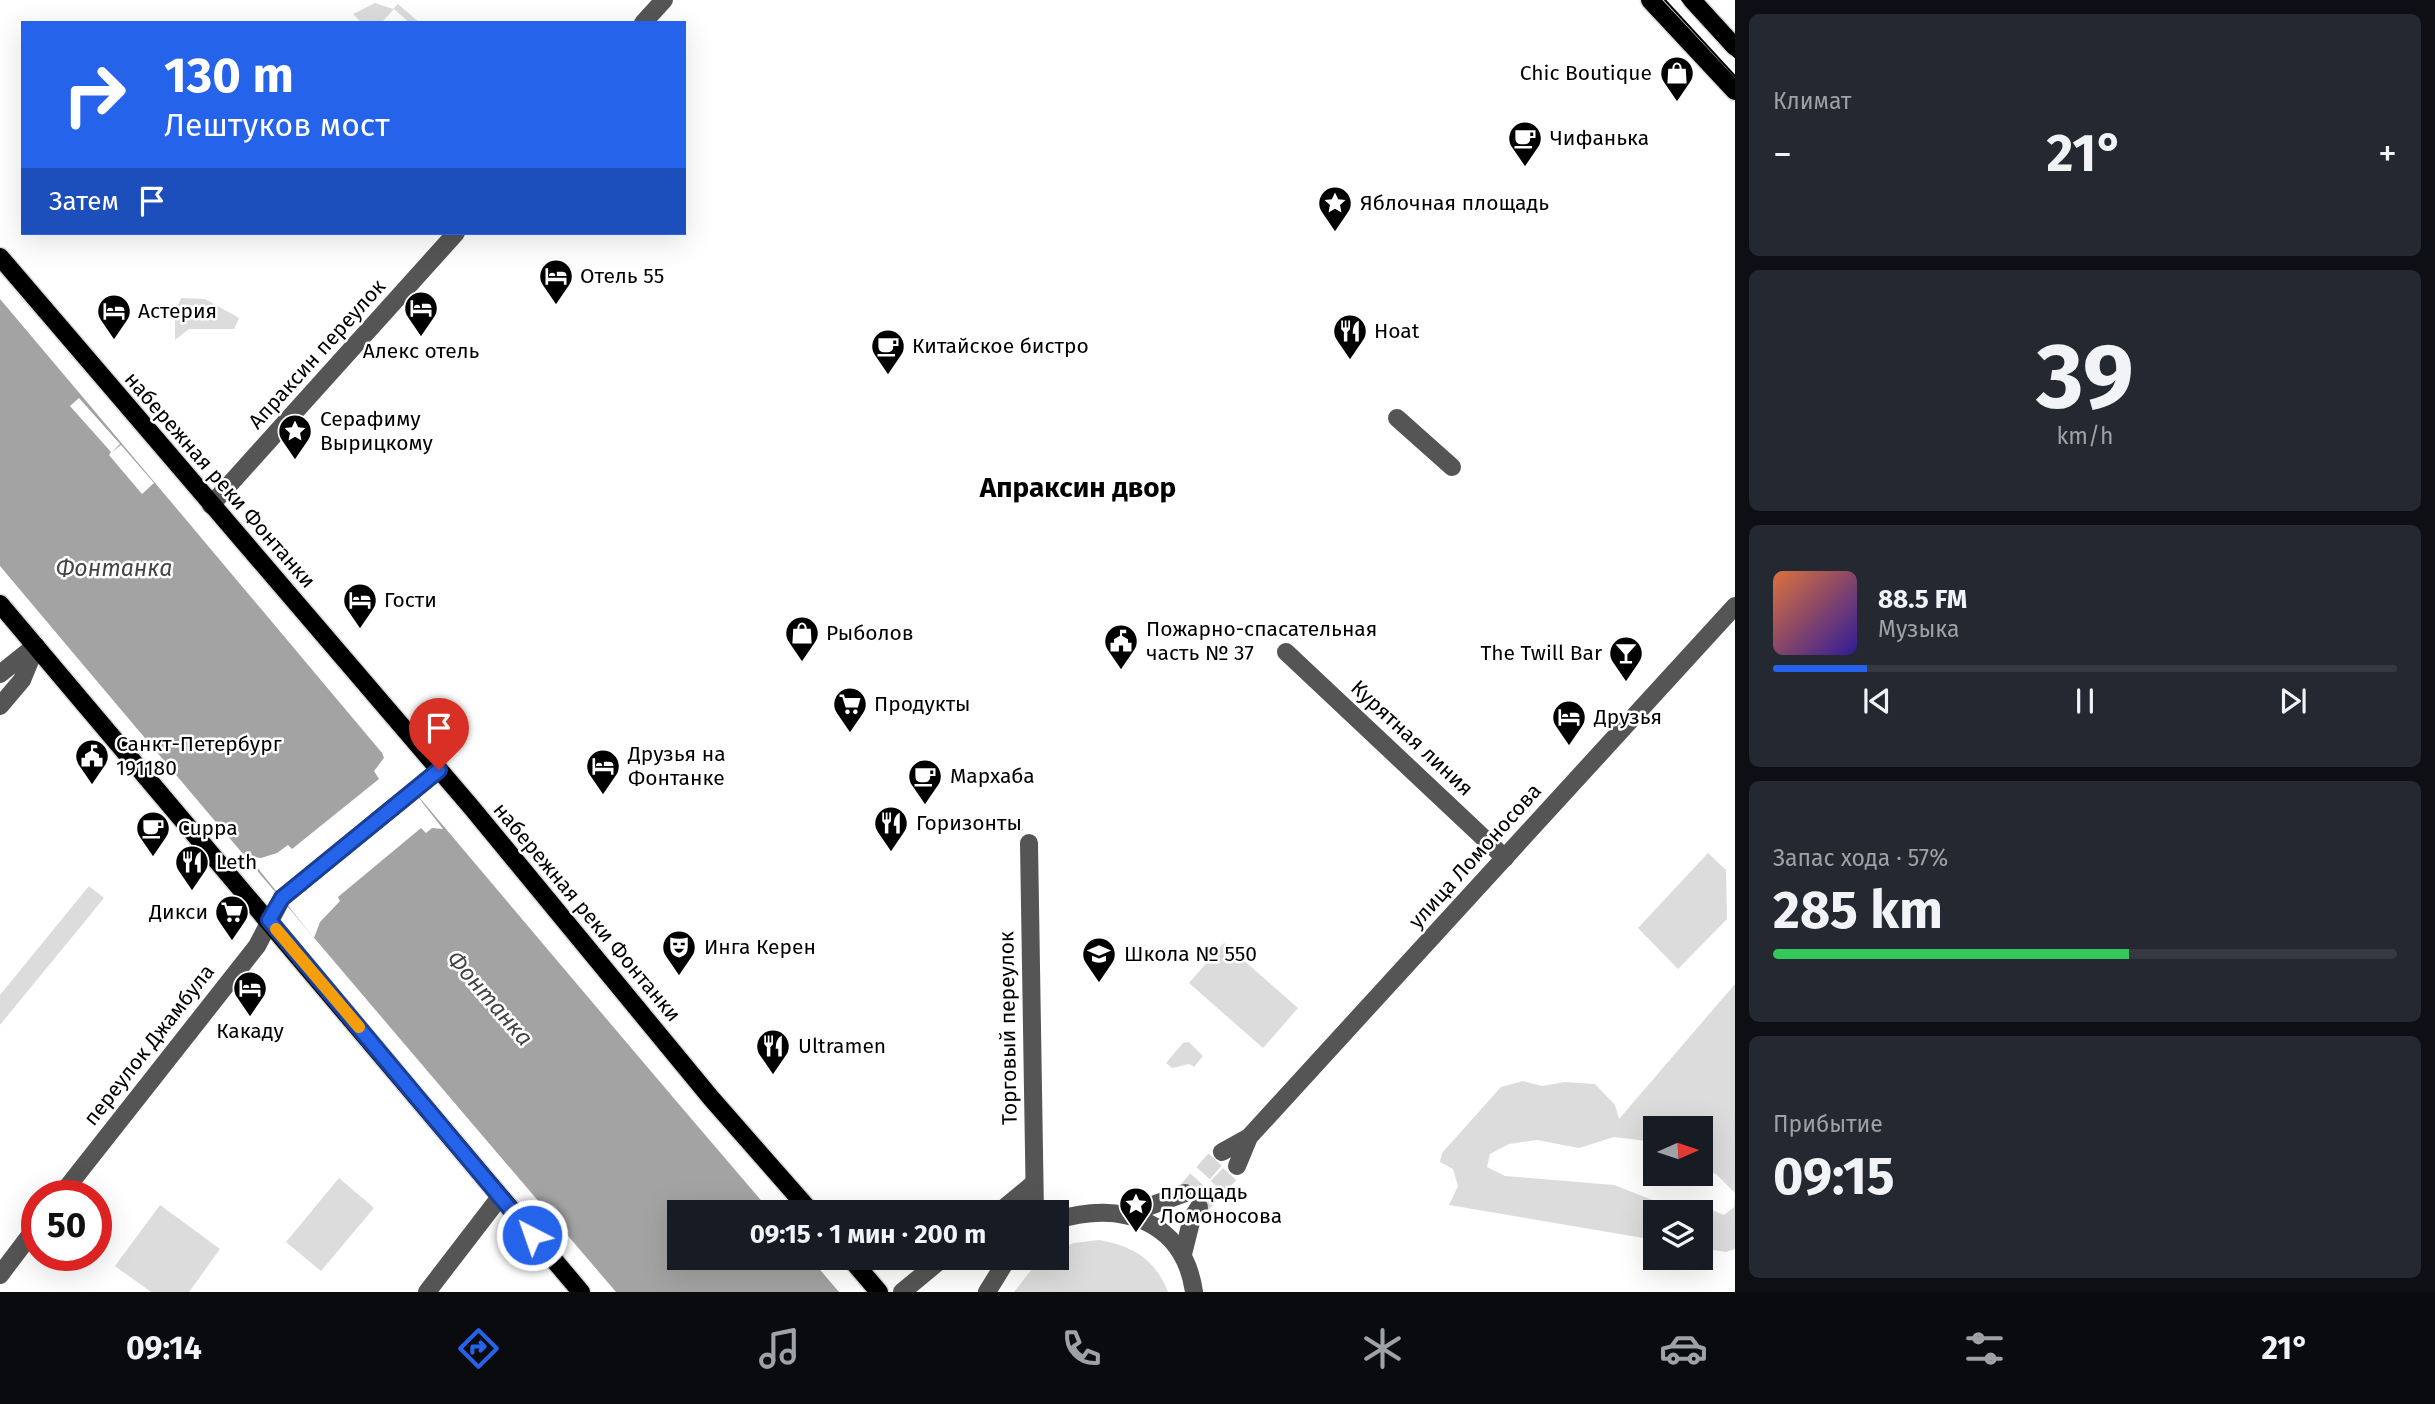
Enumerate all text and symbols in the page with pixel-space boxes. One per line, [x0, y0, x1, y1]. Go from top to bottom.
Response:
text: 130 m [164, 46, 294, 105]
icon: right [49, 49, 140, 140]
shop icon: Chic Boutique [1658, 54, 1696, 103]
place label: Chic Boutique [1520, 60, 1652, 86]
text: Климат [1773, 87, 1851, 115]
text: Лештуков мост [164, 106, 390, 144]
cafe icon: Чифанька [1506, 119, 1544, 168]
text: 21° [2047, 122, 2124, 185]
place label: Чифанька [1550, 125, 1649, 151]
text: − [1773, 131, 1792, 177]
text: + [2378, 131, 2397, 177]
icon: arrive [133, 182, 171, 220]
place icon: Яблочная площадь [1316, 184, 1354, 233]
text: Затем [49, 186, 119, 217]
place label: Яблочная площадь [1360, 190, 1549, 216]
hotel icon: Отель 55 [537, 257, 575, 306]
place label: Отель 55 [580, 263, 664, 289]
street label: Апраксин переулок [243, 274, 391, 434]
hotel icon: Алекс отель [402, 289, 440, 338]
hotel icon: Астерия [95, 292, 133, 341]
place label: Астерия [138, 298, 217, 324]
restaurant icon: Hoat [1331, 312, 1369, 361]
place label: Hoat [1374, 318, 1420, 344]
text: 39 [2036, 322, 2134, 431]
cafe icon: Китайское бистро [869, 327, 907, 376]
place label: Китайское бистро [912, 333, 1089, 359]
place label: Алекс отель [363, 338, 480, 364]
street label: набережная реки Фонтанки [119, 366, 321, 594]
place label: Серафиму Вырицкому [320, 406, 434, 456]
place icon: Серафиму Вырицкому [276, 412, 314, 461]
text: km/h [2057, 422, 2113, 450]
district label: Апраксин двор [979, 471, 1176, 504]
water label: Фонтанка [56, 554, 172, 582]
hotel icon: Гости [341, 581, 379, 630]
text: 88.5 FM [1878, 584, 1967, 615]
place label: Гости [384, 587, 437, 613]
shop icon: Рыболов [783, 614, 821, 663]
text: Музыка [1878, 615, 1959, 643]
place label: Пожарно-спасательная часть № 37 [1146, 616, 1377, 666]
place label: Рыболов [826, 620, 914, 646]
public building icon: Пожарно-спасательная часть № 37 [1102, 622, 1140, 671]
bar icon: The Twill Bar [1607, 634, 1645, 683]
place label: The Twill Bar [1480, 640, 1602, 666]
street label: Курятная линия [1345, 675, 1479, 801]
icon: previous [1858, 682, 1896, 720]
icon: pause [2066, 682, 2104, 720]
icon: next [2274, 682, 2312, 720]
supermarket icon: Продукты [831, 685, 869, 734]
place label: Продукты [874, 691, 971, 717]
pin [409, 698, 469, 770]
hotel icon: Друзья [1550, 698, 1588, 747]
place label: Друзья [1593, 704, 1662, 730]
icon: arrive [420, 709, 458, 747]
place label: Санкт-Петербург 191180 [116, 731, 282, 781]
public building icon: Санкт-Петербург 191180 [73, 737, 111, 786]
place label: Друзья на Фонтанке [627, 741, 726, 791]
hotel icon: Друзья на Фонтанке [584, 747, 622, 796]
cafe icon: Мархаба [906, 757, 944, 806]
place label: Мархаба [950, 763, 1035, 789]
street label: улица Ломоносова [1403, 778, 1547, 934]
street label: набережная реки Фонтанки [488, 797, 686, 1027]
restaurant icon: Горизонты [872, 804, 910, 853]
cafe icon: Cuppa [134, 809, 172, 858]
place label: Горизонты [916, 810, 1022, 836]
place label: Cuppa [178, 815, 238, 841]
restaurant icon: Leth [173, 843, 211, 892]
text: Запас хода · 57% [1773, 844, 1948, 872]
place label: Leth [216, 849, 257, 875]
text: 285 km [1773, 879, 1943, 942]
supermarket icon: Дикси [213, 893, 251, 942]
place label: Дикси [148, 899, 208, 925]
theatre icon: Инга Керен [660, 928, 698, 977]
street label: Торговый переулок [993, 931, 1023, 1125]
place label: Инга Керен [704, 934, 816, 960]
school or university icon: Школа № 550 [1080, 935, 1118, 984]
place label: Школа № 550 [1124, 941, 1257, 967]
water label: Фонтанка [441, 945, 539, 1051]
street label: переулок Джамбула [78, 959, 220, 1131]
hotel icon: Какаду [231, 969, 269, 1018]
place label: Какаду [216, 1018, 285, 1044]
restaurant icon: Ultramen [754, 1027, 792, 1076]
place label: Ultramen [798, 1033, 886, 1059]
text: Прибытие [1773, 1110, 1883, 1138]
north arrow [1643, 1116, 1713, 1186]
map controls [1643, 1116, 1713, 1270]
text: 09:15 [1773, 1145, 1895, 1208]
place label: площадь Ломоносова [1160, 1179, 1282, 1229]
speed limit sign: 50 [21, 1180, 112, 1271]
place icon: площадь Ломоносова [1117, 1185, 1155, 1234]
position arrow [495, 1198, 569, 1272]
button: layers [1643, 1200, 1713, 1270]
text: 09:15 · 1 мин · 200 m [750, 1219, 986, 1250]
icon: directions [454, 1324, 503, 1373]
icon: music [755, 1324, 804, 1373]
icon: phone [1057, 1324, 1106, 1373]
icon: climate [1358, 1324, 1407, 1373]
icon: car [1659, 1324, 1708, 1373]
icon: filters [1960, 1324, 2009, 1373]
text: 09:14 [126, 1329, 202, 1367]
text: 21° [2261, 1329, 2309, 1367]

